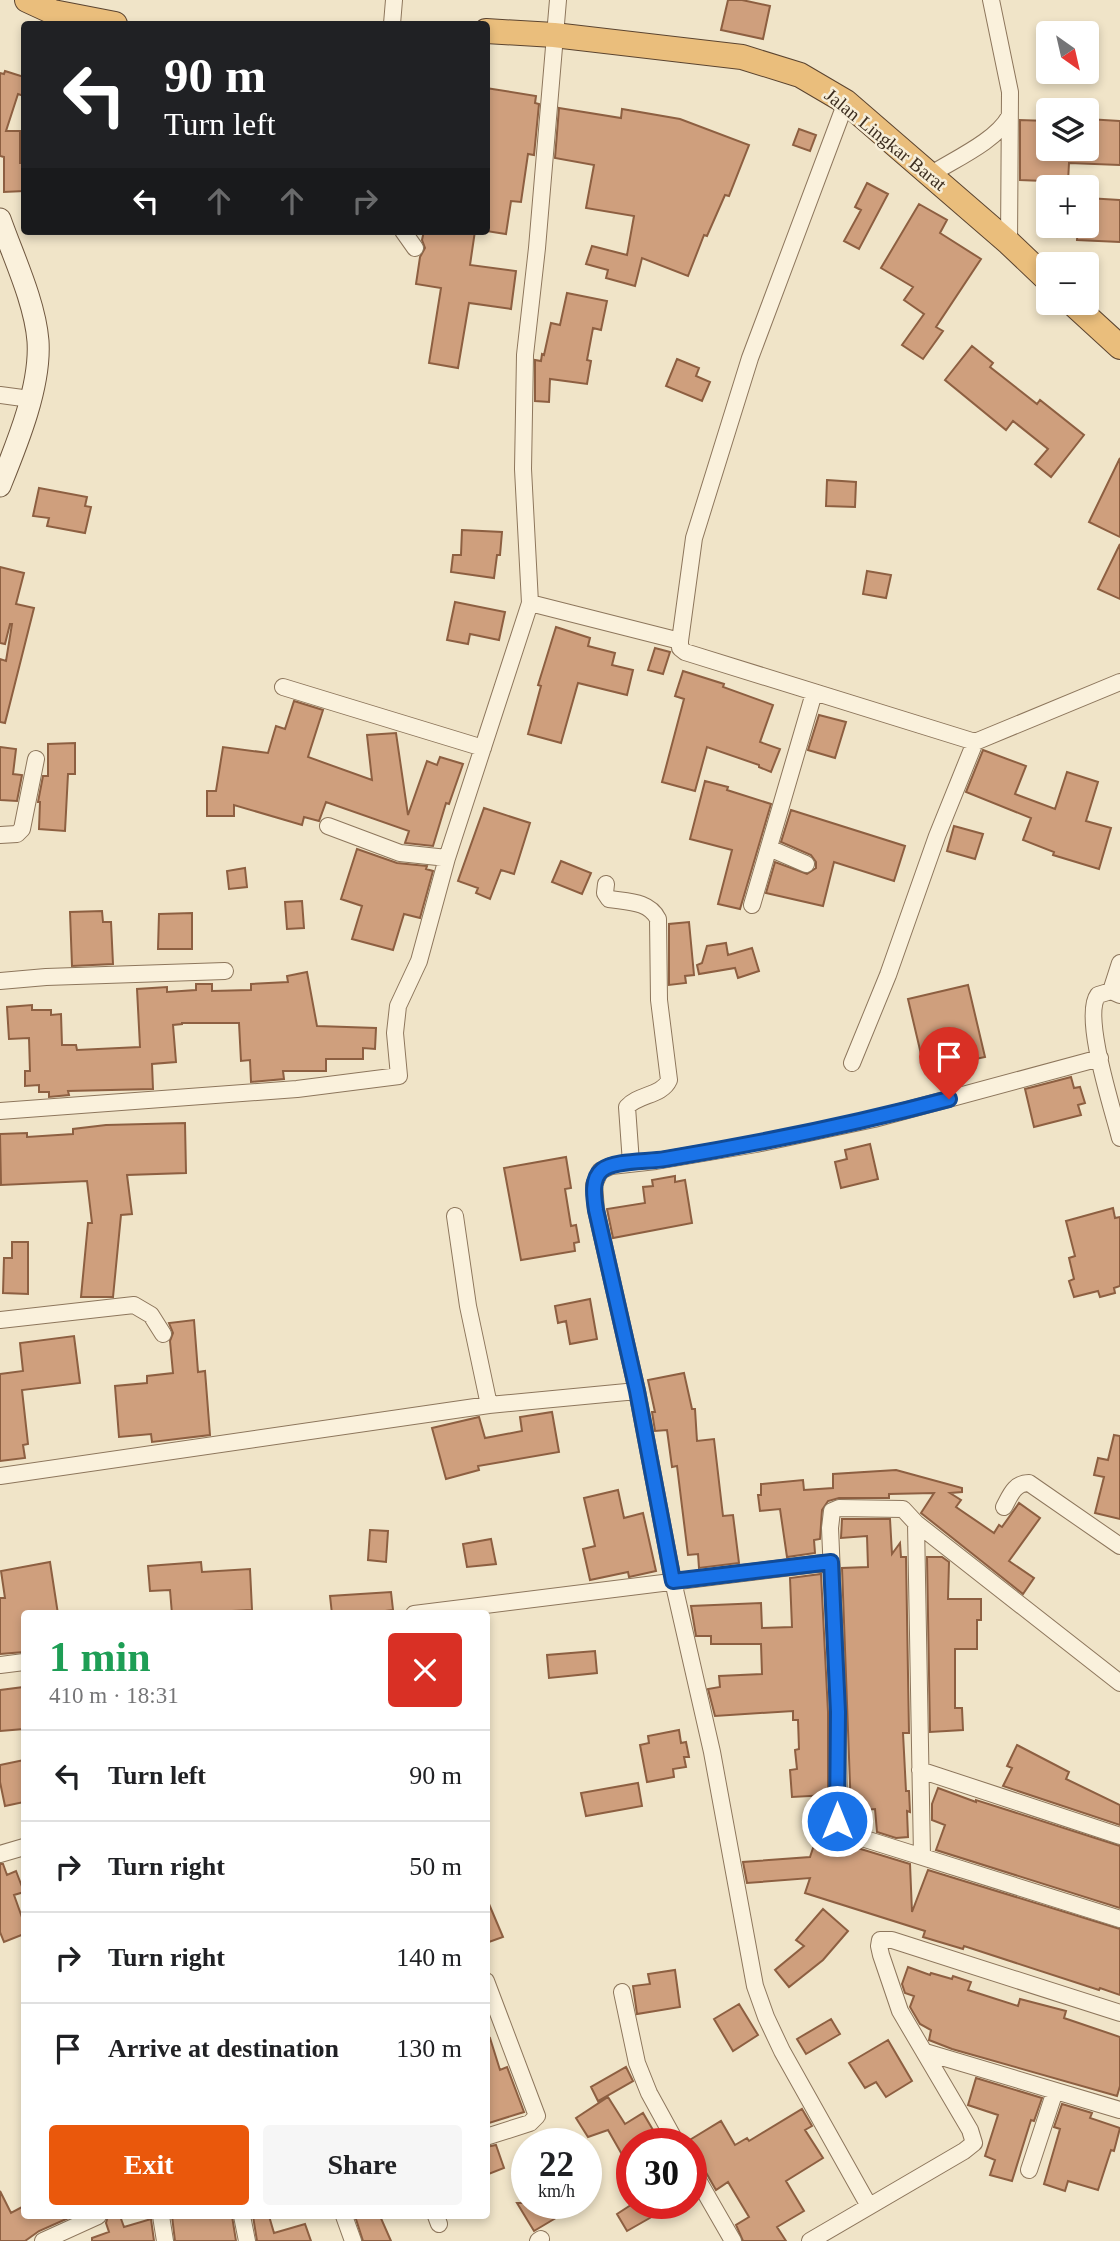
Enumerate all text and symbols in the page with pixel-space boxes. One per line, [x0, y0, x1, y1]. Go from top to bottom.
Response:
north arrow [1036, 21, 1099, 84]
map controls [1036, 21, 1099, 315]
text: 90 m [164, 48, 266, 103]
icon: left [49, 49, 140, 140]
street label: Jalan Lingkar Barat [821, 84, 951, 195]
button: layers [1036, 98, 1099, 161]
text: Turn left [164, 106, 276, 142]
button: + [1036, 175, 1099, 238]
icon: left [127, 182, 165, 220]
icon: ahead [200, 182, 238, 220]
icon: ahead [273, 182, 311, 220]
icon: right [346, 182, 384, 220]
button: − [1036, 252, 1099, 315]
pin [919, 1027, 979, 1099]
icon: arrive [930, 1038, 968, 1076]
button: close [388, 1633, 462, 1707]
text: 1 min [49, 1634, 151, 1680]
text: 410 m · 18:31 [49, 1683, 179, 1708]
icon: left [49, 1757, 87, 1795]
text: Turn left [108, 1761, 206, 1790]
text: 90 m [409, 1761, 462, 1790]
position arrow [800, 1784, 874, 1858]
icon: right [49, 1848, 87, 1886]
text: Turn right [108, 1852, 225, 1881]
text: 50 m [409, 1852, 462, 1881]
icon: right [49, 1939, 87, 1977]
text: Turn right [108, 1943, 225, 1972]
text: 140 m [396, 1943, 462, 1972]
icon: arrive [49, 2030, 87, 2068]
text: Arrive at destination [108, 2034, 339, 2063]
text: 130 m [396, 2034, 462, 2063]
button: Exit [49, 2125, 249, 2205]
button: Share [263, 2125, 462, 2205]
speed limit sign: 30 [616, 2128, 707, 2219]
text: 22 [539, 2145, 574, 2184]
text: km/h [538, 2181, 575, 2201]

